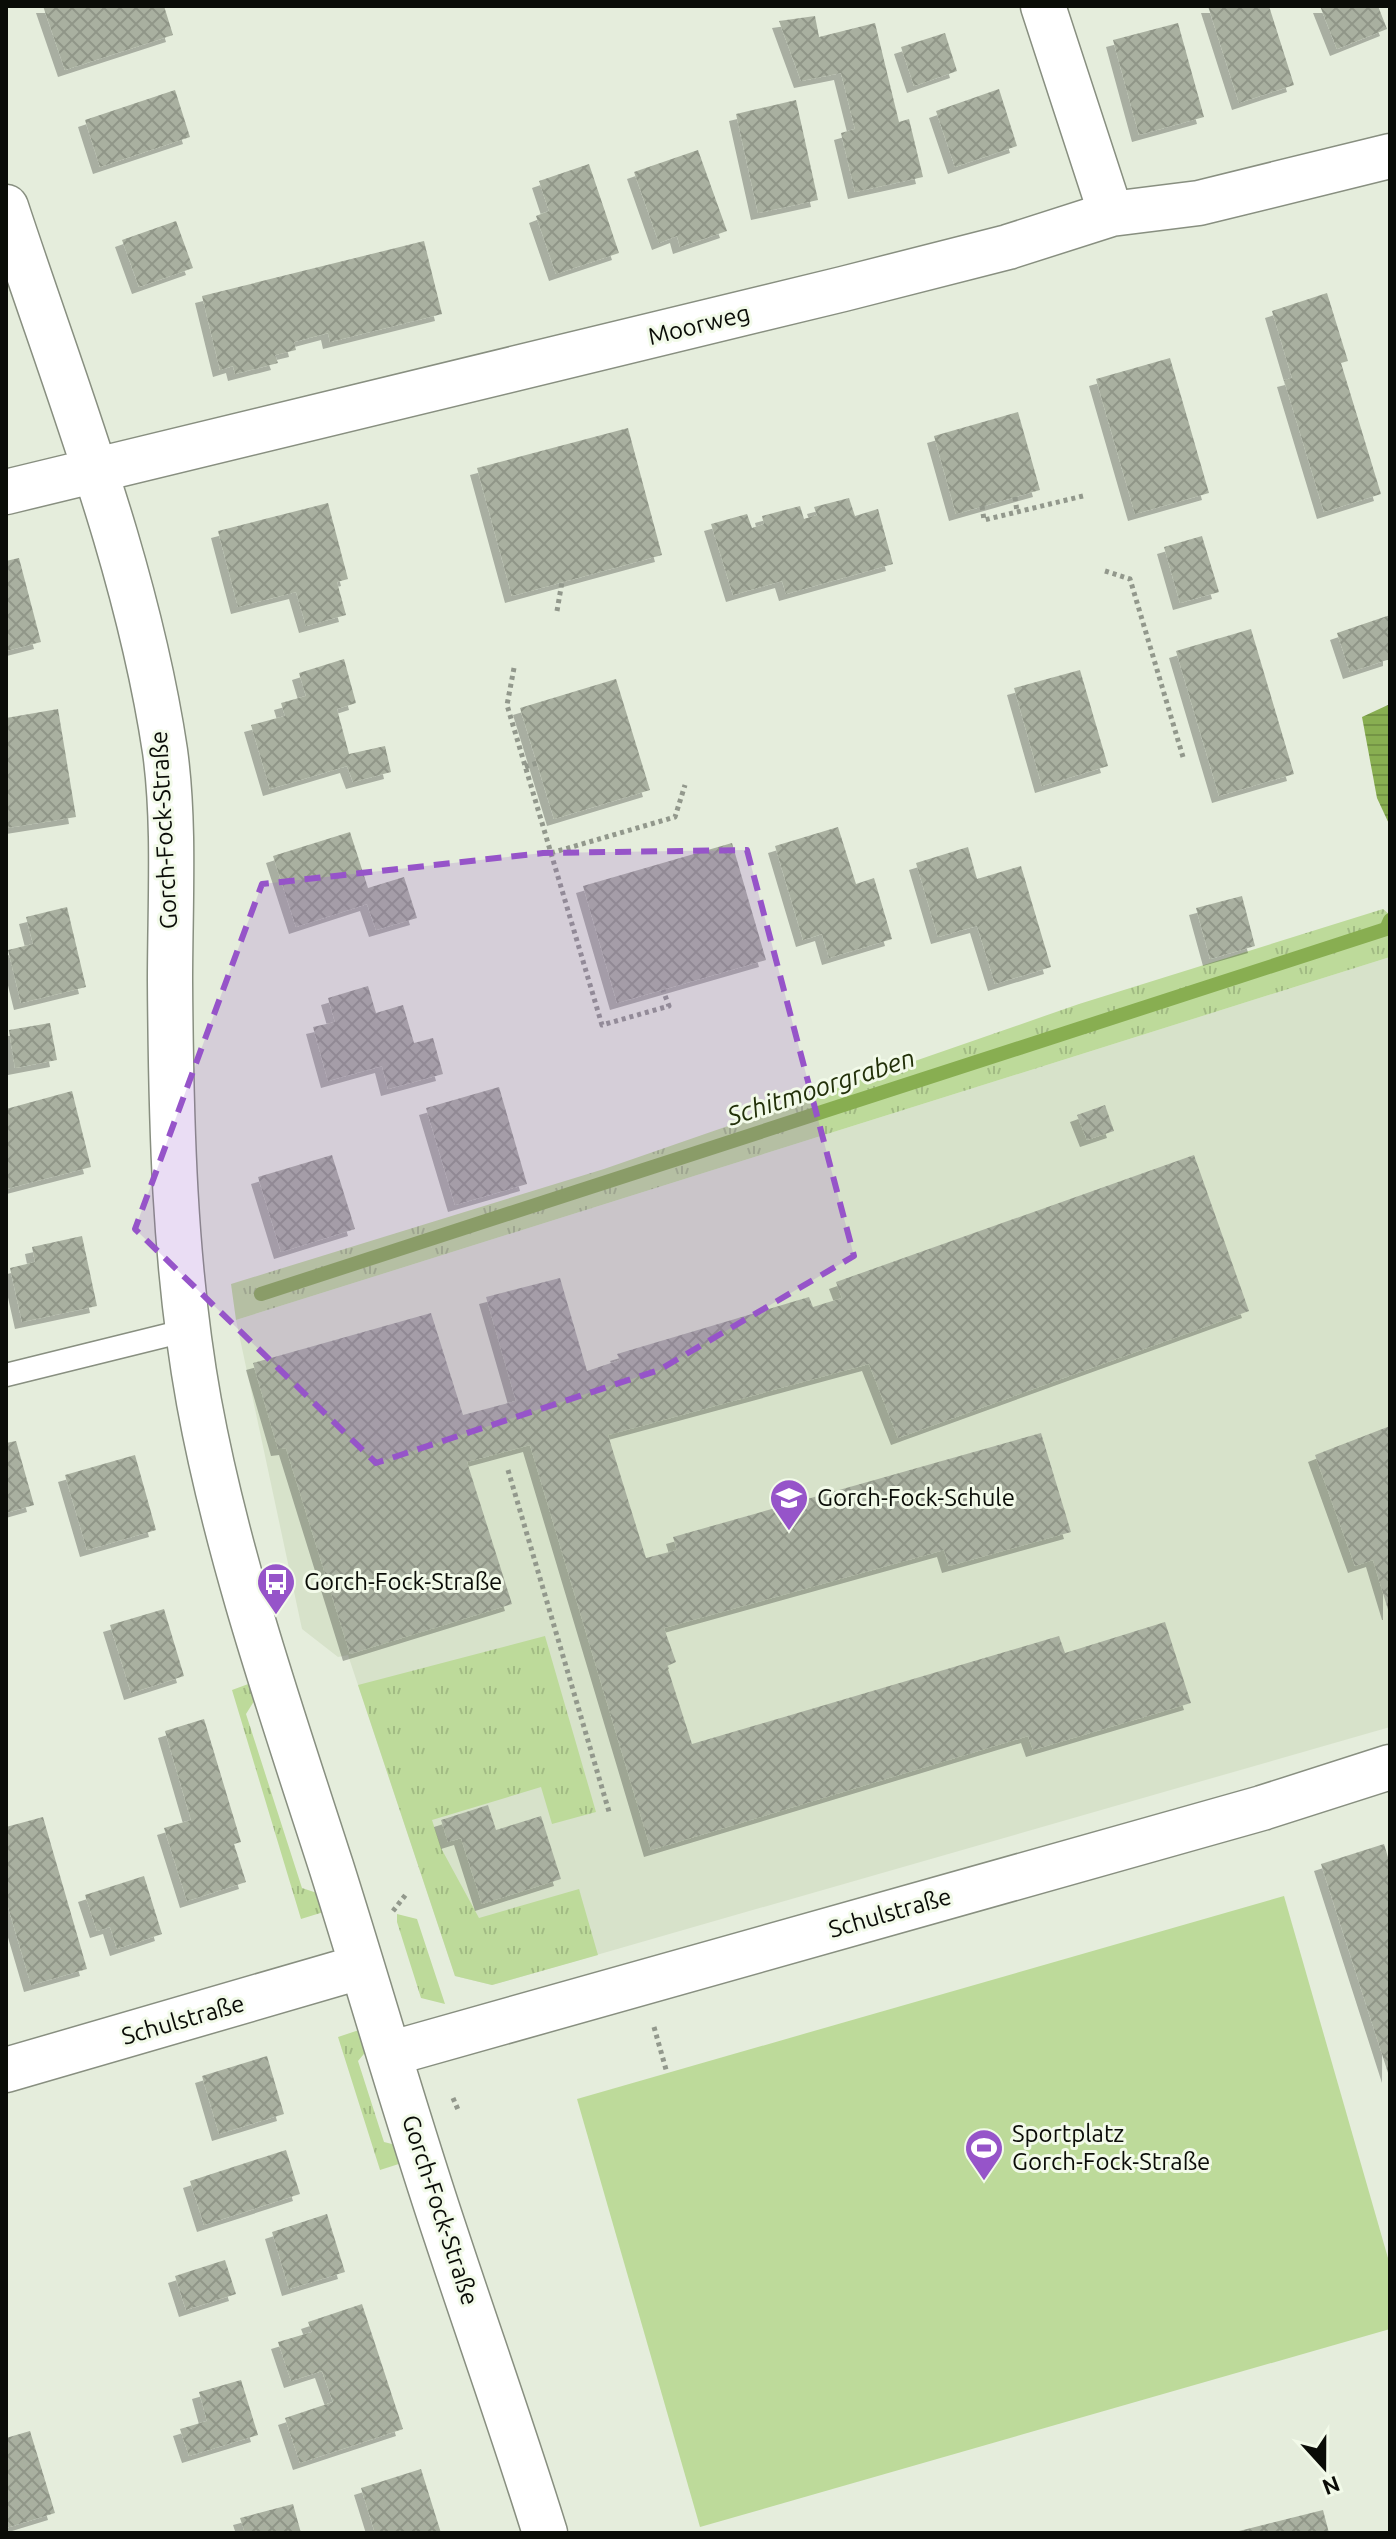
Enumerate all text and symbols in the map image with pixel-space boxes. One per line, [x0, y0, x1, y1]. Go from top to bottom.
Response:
street label: Moorweg [645, 299, 753, 350]
street label: Gorch-Fock-Straße [145, 730, 182, 930]
water label: Schitmoorgraben [722, 1043, 918, 1131]
school or university icon: Gorch-Fock-Schule [768, 1477, 810, 1532]
place label: Gorch-Fock-Schule [817, 1484, 1015, 1511]
bus stop icon: Gorch-Fock-Straße [255, 1561, 297, 1616]
place label: Gorch-Fock-Straße [304, 1568, 502, 1595]
street label: Schulstraße [825, 1882, 954, 1943]
street label: Schulstraße [118, 1989, 247, 2050]
street label: Gorch-Fock-Straße [397, 2111, 484, 2308]
place label: Sportplatz Gorch-Fock-Straße [1012, 2120, 1210, 2175]
sports icon: Sportplatz Gorch-Fock-Straße [963, 2127, 1005, 2182]
north arrow [1284, 2427, 1364, 2507]
text: N [1319, 2472, 1343, 2501]

